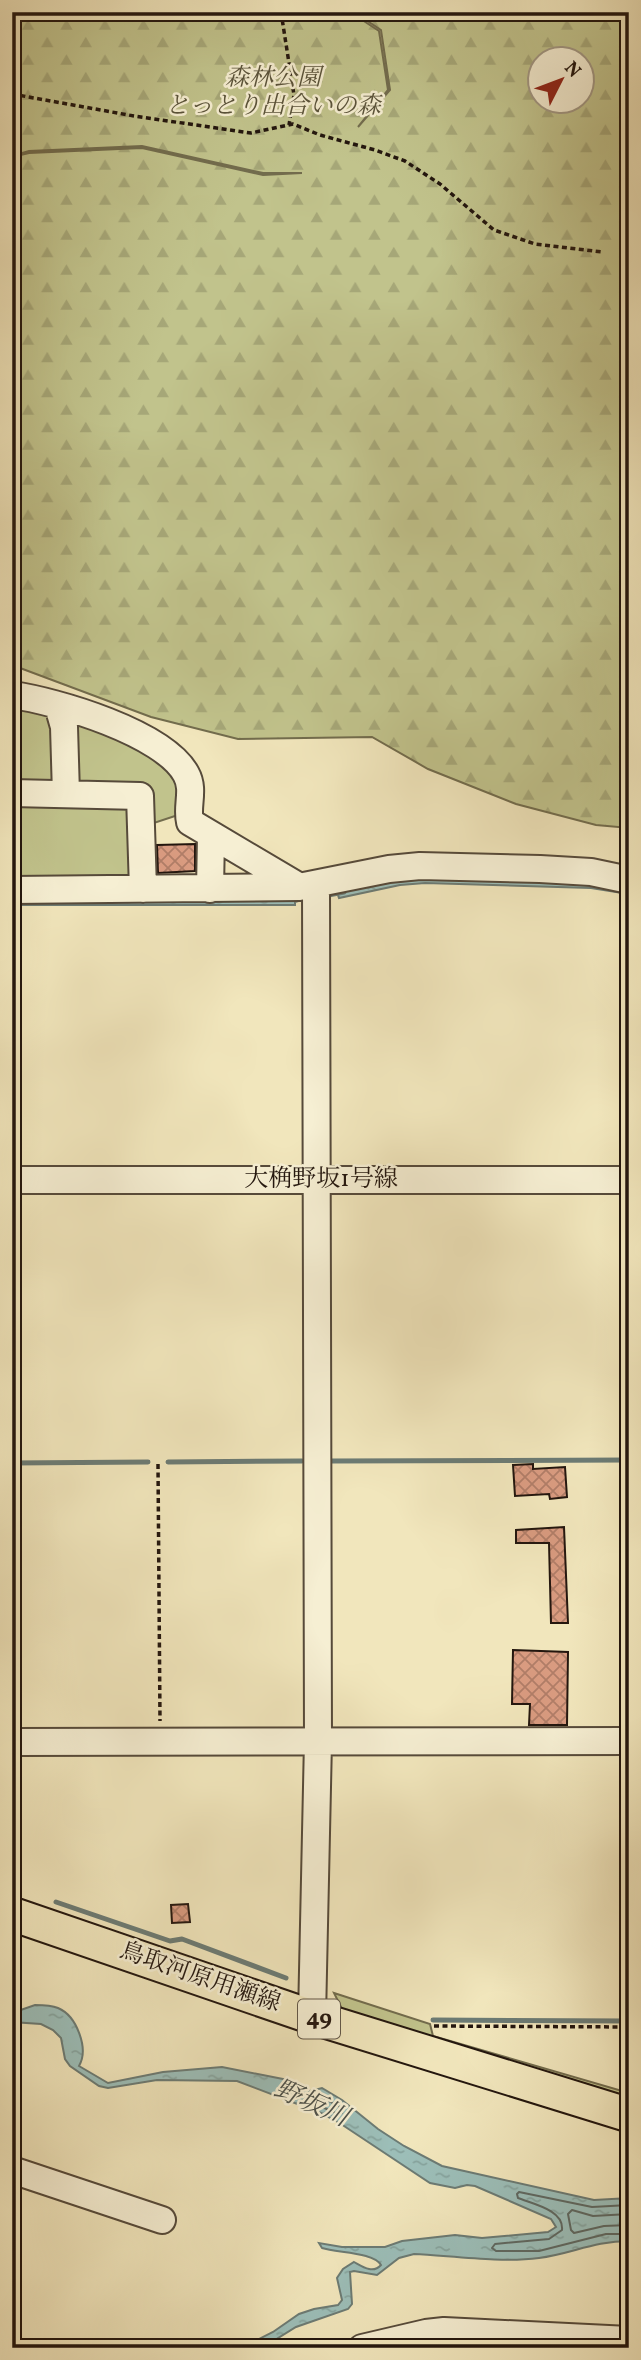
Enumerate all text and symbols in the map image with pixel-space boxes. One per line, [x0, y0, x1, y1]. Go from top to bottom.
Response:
north arrow [526, 46, 596, 116]
text: N [558, 56, 587, 84]
park label: 森林公園 とっとり出合いの森 [165, 62, 384, 124]
street label: 大桷野坂1号線 [244, 1163, 398, 1197]
street label: 鳥取河原用瀬線 [115, 1935, 285, 2021]
road number: 49 [298, 2000, 340, 2038]
water label: 野坂川 [268, 2072, 357, 2138]

